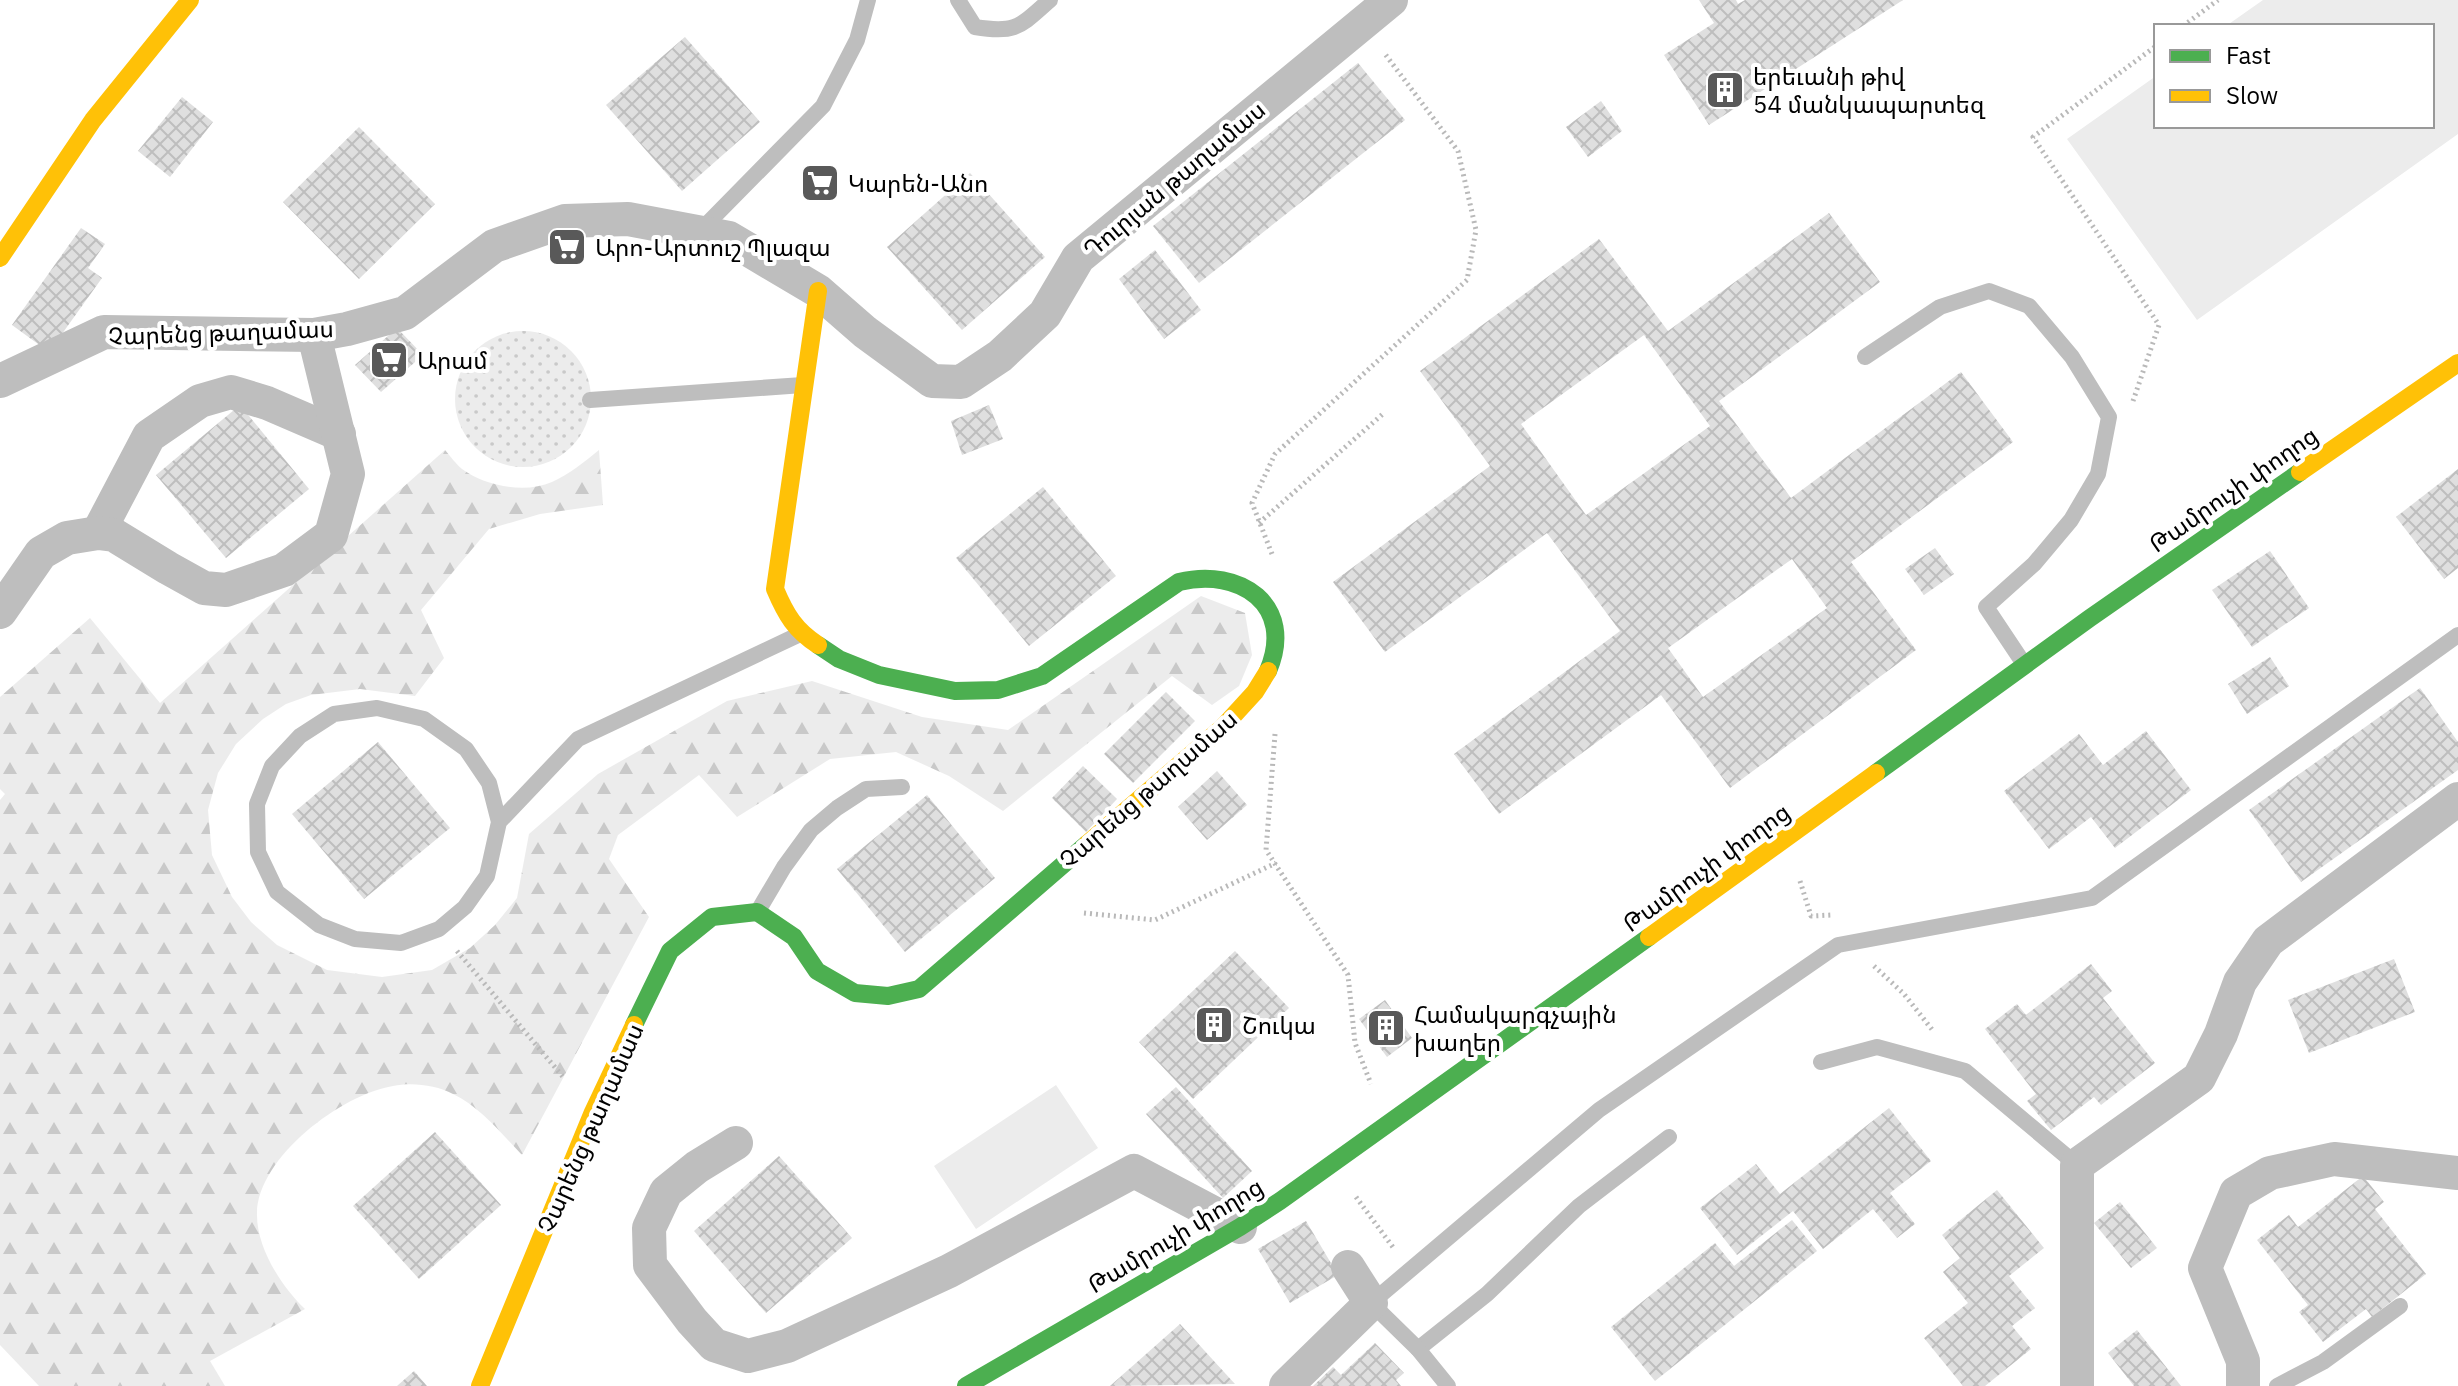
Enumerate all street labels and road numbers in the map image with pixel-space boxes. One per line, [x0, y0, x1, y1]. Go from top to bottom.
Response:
street label: Դուրյան թաղամաս [1076, 93, 1272, 265]
street label: Չարենց թաղամաս [108, 312, 334, 352]
street label: Թամրուչի փողոց [2142, 419, 2324, 559]
street label: Չարենց թաղամաս [1052, 703, 1244, 875]
street label: Թամրուչի փողոց [1616, 795, 1796, 939]
street label: Չարենց թաղամաս [529, 1018, 651, 1238]
street label: Թամրուչի փողոց [1081, 1170, 1269, 1300]

